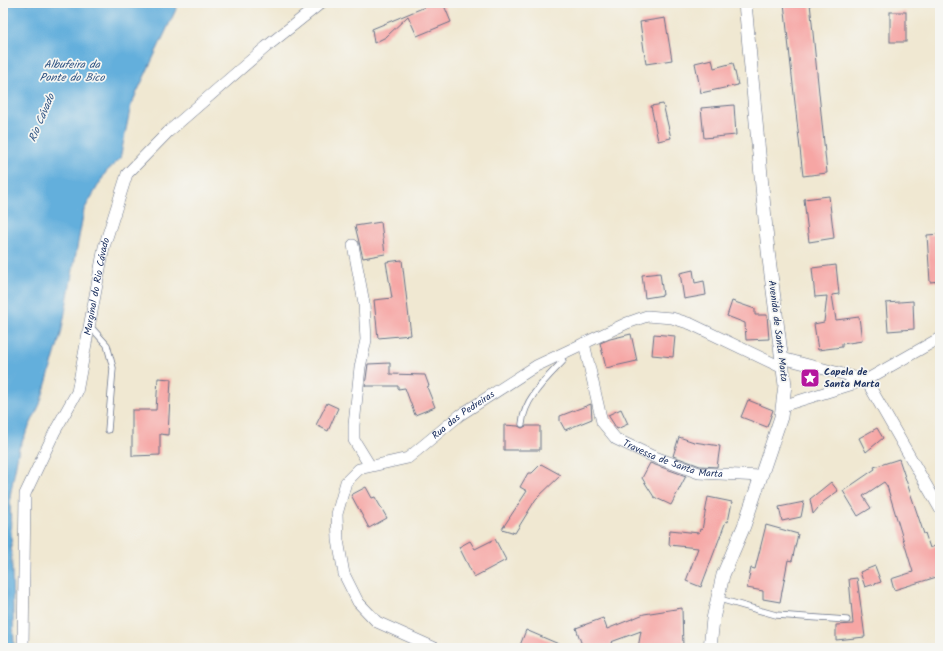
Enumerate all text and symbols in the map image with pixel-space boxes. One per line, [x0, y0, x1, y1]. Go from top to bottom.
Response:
water label: Albufeira da Ponte do Bico [40, 56, 105, 87]
water label: Rio Cávado [24, 90, 61, 145]
street label: Marginal do Rio Cávado [80, 235, 115, 337]
street label: Avenida de Santa Marta [764, 279, 792, 383]
place label: Capela de Santa Marta [824, 364, 880, 392]
place icon: Capela de Santa Marta [799, 367, 821, 389]
street label: Rua das Pedreiras [428, 386, 499, 443]
street label: Travessa de Santa Marta [620, 435, 723, 482]

